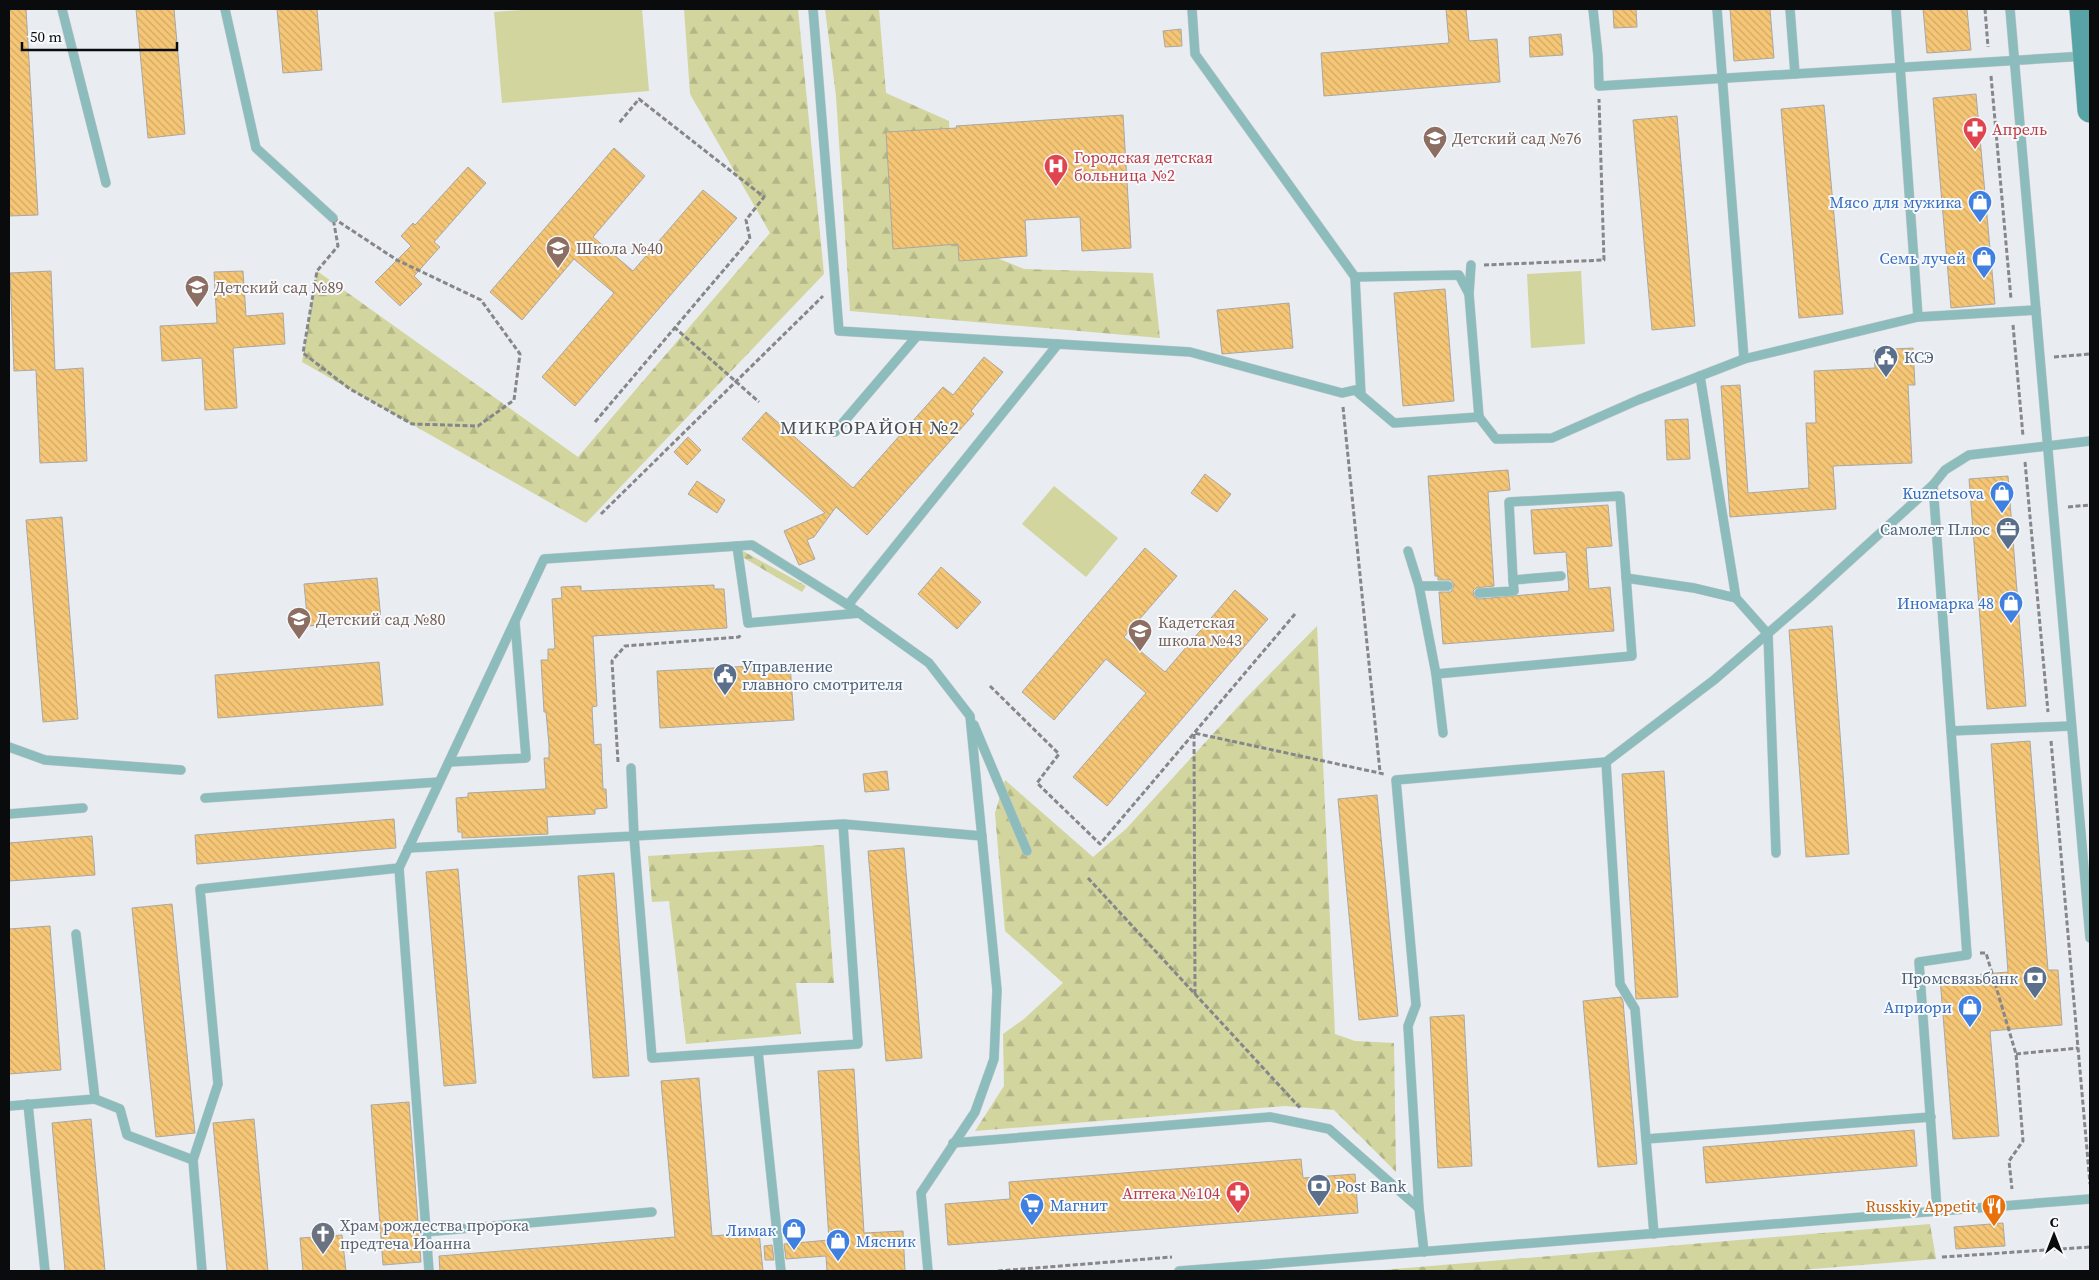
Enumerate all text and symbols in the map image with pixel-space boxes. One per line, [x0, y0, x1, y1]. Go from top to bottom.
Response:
scale bar [22, 20, 178, 52]
text: 50 m [30, 26, 62, 47]
pharmacy icon: Апрель [1962, 116, 1988, 150]
place label: Апрель [1992, 118, 2047, 140]
school or university icon: Детский сад №76 [1422, 125, 1448, 159]
place label: Детский сад №76 [1452, 127, 1581, 149]
place label: Городская детская больница №2 [1074, 146, 1213, 186]
hospital icon: Городская детская больница №2 [1043, 153, 1069, 187]
shop icon: Мясо для мужика [1967, 189, 1993, 223]
place label: Мясо для мужика [1830, 191, 1963, 213]
school or university icon: Школа №40 [545, 235, 571, 269]
place label: Школа №40 [576, 237, 663, 259]
shop icon: Семь лучей [1971, 245, 1997, 279]
place label: Семь лучей [1880, 247, 1966, 269]
school or university icon: Детский сад №89 [184, 274, 210, 308]
place label: Детский сад №89 [214, 276, 343, 298]
public building icon: КСЭ [1873, 344, 1899, 378]
place label: КСЭ [1904, 346, 1934, 368]
district label: МИКРОРАЙОН №2 [780, 414, 960, 440]
shop icon: Kuznetsova [1989, 480, 2015, 514]
place label: Kuznetsova [1902, 482, 1985, 504]
office icon: Самолет Плюс [1995, 516, 2021, 550]
place label: Самолет Плюс [1880, 518, 1990, 540]
shop icon: Иномарка 48 [1998, 590, 2024, 624]
place label: Иномарка 48 [1897, 592, 1994, 614]
school or university icon: Детский сад №80 [286, 606, 312, 640]
place label: Детский сад №80 [316, 608, 445, 630]
place label: Кадетская школа №43 [1158, 611, 1242, 651]
school or university icon: Кадетская школа №43 [1127, 618, 1153, 652]
place label: Управление главного смотрителя [742, 655, 903, 695]
public building icon: Управление главного смотрителя [712, 662, 738, 696]
bank icon: Промсвязьбанк [2022, 965, 2048, 999]
place label: Промсвязьбанк [1901, 967, 2018, 989]
shop icon: Априори [1957, 994, 1983, 1028]
place label: Априори [1884, 996, 1952, 1018]
bank icon: Post Bank [1306, 1173, 1332, 1207]
place label: Post Bank [1336, 1175, 1407, 1197]
pharmacy icon: Аптека №104 [1225, 1180, 1251, 1214]
place label: Аптека №104 [1122, 1182, 1220, 1204]
supermarket icon: Магнит [1019, 1192, 1045, 1226]
restaurant icon: Russkiy Appetit [1981, 1193, 2007, 1227]
place label: Магнит [1050, 1194, 1109, 1216]
place label: Russkiy Appetit [1866, 1195, 1977, 1217]
north arrow [2029, 1210, 2079, 1260]
text: С [2050, 1212, 2059, 1232]
place label: Храм рождества пророка предтеча Иоанна [340, 1214, 530, 1254]
shop icon: Лимак [781, 1217, 807, 1251]
place label: Лимак [726, 1219, 776, 1241]
church icon: Храм рождества пророка предтеча Иоанна [310, 1221, 336, 1255]
shop icon: Мясник [825, 1228, 851, 1262]
place label: Мясник [856, 1230, 916, 1252]

